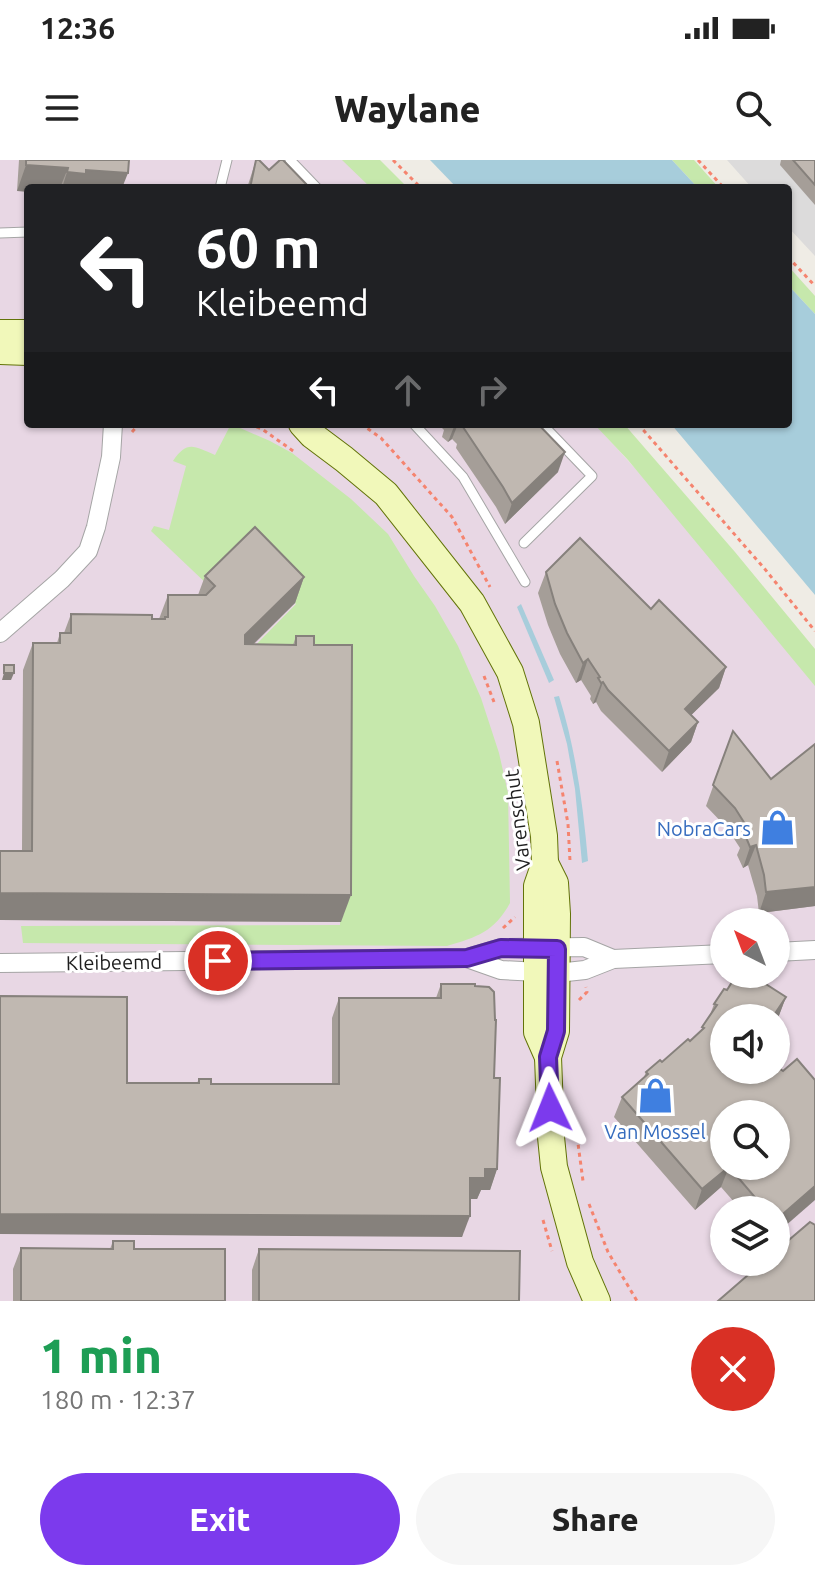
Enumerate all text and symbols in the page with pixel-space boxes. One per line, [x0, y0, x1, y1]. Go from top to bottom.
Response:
text: 12:36 [40, 11, 115, 45]
icon: menu [40, 86, 84, 130]
icon: search [731, 86, 775, 130]
text: Waylane [334, 88, 481, 129]
icon: left [64, 216, 168, 320]
text: 60 m [196, 216, 321, 279]
text: Kleibeemd [196, 282, 369, 323]
icon: left [302, 368, 346, 412]
icon: ahead [386, 368, 430, 412]
icon: right [470, 368, 514, 412]
street label: Varenschut [499, 768, 535, 872]
shop icon: NobraCars [758, 809, 796, 847]
place label: NobraCars [657, 817, 751, 840]
north arrow [710, 908, 790, 988]
map controls [710, 908, 790, 1276]
pin [184, 927, 252, 995]
icon: arrive [196, 939, 240, 983]
street label: Kleibeemd [66, 950, 162, 974]
button: sound [710, 1004, 790, 1084]
position arrow [508, 1066, 592, 1150]
shop icon: Van Mossel [636, 1077, 674, 1115]
button: search [710, 1100, 790, 1180]
place label: Van Mossel [604, 1120, 706, 1143]
button: layers [710, 1196, 790, 1276]
button: close [691, 1327, 775, 1411]
text: 1 min [40, 1328, 162, 1382]
text: 180 m · 12:37 [40, 1385, 196, 1414]
button: Exit [40, 1473, 400, 1565]
button: Share [416, 1473, 775, 1565]

